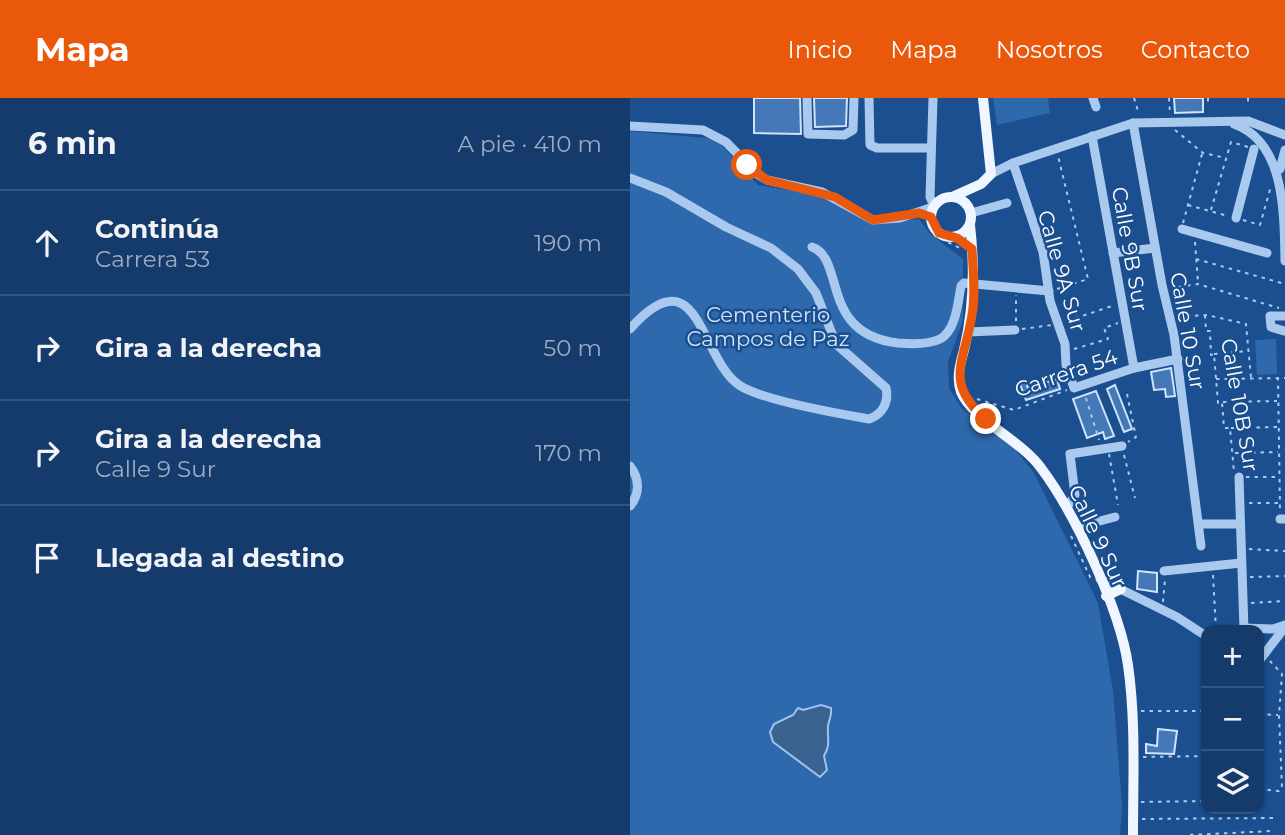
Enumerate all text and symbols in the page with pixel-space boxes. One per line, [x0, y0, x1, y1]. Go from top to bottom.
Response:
text: Mapa [35, 29, 130, 69]
text: Inicio [787, 35, 852, 64]
text: Mapa [890, 35, 958, 64]
text: Nosotros [996, 35, 1103, 64]
text: Contacto [1141, 35, 1250, 64]
text: 6 min [28, 125, 117, 162]
text: A pie · 410 m [457, 130, 602, 158]
route start [731, 149, 762, 180]
street label: Calle 9B Sur [1107, 185, 1153, 313]
street label: Calle 9A Sur [1033, 207, 1091, 335]
text: Continúa [95, 213, 219, 245]
icon: ahead [28, 224, 66, 262]
text: 190 m [534, 229, 602, 257]
text: Carrera 53 [95, 245, 210, 273]
street label: Calle 10 Sur [1165, 270, 1211, 392]
park label: Cementerio Campos de Paz [687, 302, 849, 351]
icon: right [28, 329, 66, 367]
text: Gira a la derecha [95, 332, 322, 364]
text: 50 m [543, 334, 602, 362]
street label: Calle 10B Sur [1216, 336, 1264, 474]
street label: Carrera 54 [1011, 344, 1121, 402]
route end [970, 403, 1001, 434]
text: Gira a la derecha [95, 423, 322, 455]
icon: right [28, 434, 66, 472]
text: 170 m [535, 439, 602, 467]
text: Calle 9 Sur [95, 455, 216, 483]
street label: Calle 9 Sur [1063, 481, 1133, 591]
icon: arrive [28, 539, 66, 577]
text: Llegada al destino [95, 542, 344, 574]
map controls [1201, 625, 1264, 814]
button: + [1201, 625, 1264, 688]
button: − [1201, 688, 1264, 751]
button: layers [1201, 751, 1264, 814]

